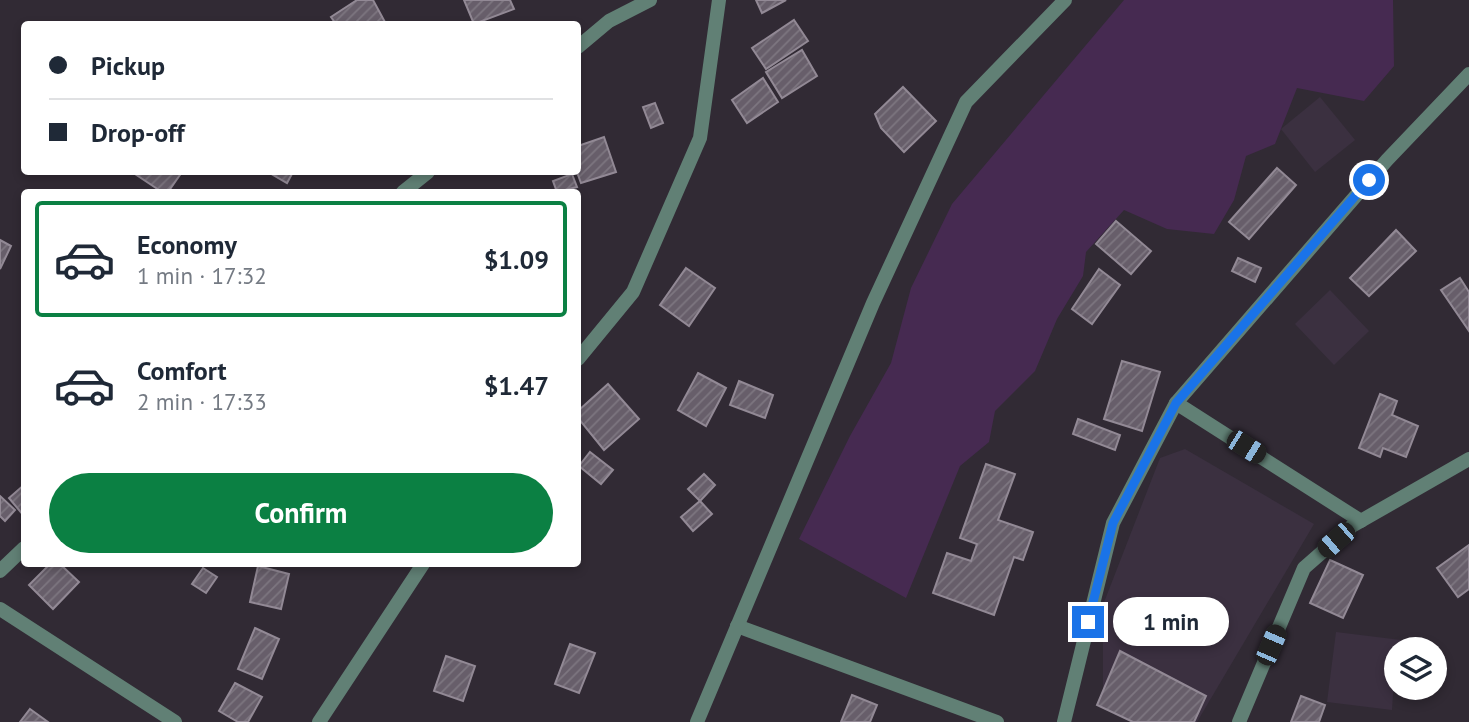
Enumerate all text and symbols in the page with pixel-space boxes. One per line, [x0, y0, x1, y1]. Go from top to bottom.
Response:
text: Pickup [91, 49, 165, 82]
text: Drop-off [91, 116, 185, 149]
route start [1353, 164, 1385, 196]
icon: car [53, 228, 116, 291]
text: Economy [137, 228, 237, 261]
text: $1.09 [484, 243, 549, 276]
text: 1 min · 17:32 [137, 261, 267, 290]
icon: car [53, 354, 116, 417]
text: Comfort [137, 354, 227, 387]
text: $1.47 [484, 369, 549, 402]
text: 2 min · 17:33 [137, 387, 267, 416]
car [1223, 427, 1270, 467]
button: Confirm [49, 473, 553, 553]
car [1314, 518, 1359, 562]
callout: 1 min [1112, 598, 1228, 646]
route end [1072, 606, 1104, 638]
text: 1 min [1143, 607, 1199, 636]
car [1254, 622, 1289, 668]
map controls [1384, 637, 1447, 700]
button: layers [1384, 637, 1447, 700]

